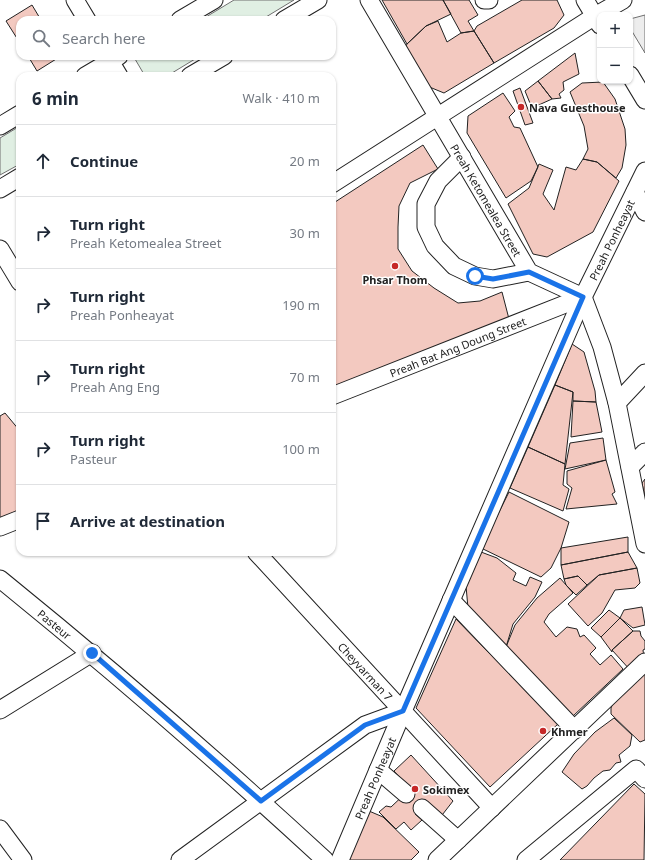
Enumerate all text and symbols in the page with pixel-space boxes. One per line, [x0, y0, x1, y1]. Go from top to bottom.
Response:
map controls [597, 12, 633, 84]
button: + [597, 12, 633, 48]
search box [16, 16, 336, 60]
icon: search [30, 27, 52, 49]
text: Search here [62, 28, 145, 48]
button: − [597, 48, 633, 84]
text: 6 min [32, 87, 79, 110]
text: Walk · 410 m [242, 89, 320, 107]
place label: Nava Guesthouse [529, 100, 626, 115]
marker: Nava Guesthouse [516, 102, 526, 112]
street label: Preah Ketomealea Street [448, 141, 526, 259]
icon: ahead [32, 150, 54, 172]
text: Continue [70, 151, 138, 171]
text: 20 m [290, 152, 320, 170]
street label: Preah Ponheayat [585, 197, 637, 283]
text: Turn right [70, 214, 145, 234]
icon: right [32, 222, 54, 244]
text: 30 m [290, 224, 320, 242]
text: Preah Ketomealea Street [70, 234, 221, 252]
marker: Phsar Thom [390, 261, 400, 271]
route start [466, 267, 484, 285]
place label: Phsar Thom [363, 272, 427, 287]
text: Turn right [70, 286, 145, 306]
icon: right [32, 294, 54, 316]
text: 190 m [282, 296, 320, 314]
text: Preah Ponheayat [70, 306, 174, 324]
street label: Preah Bat Ang Doung Street [387, 313, 528, 380]
text: Turn right [70, 358, 145, 378]
icon: right [32, 366, 54, 388]
text: 70 m [290, 368, 320, 386]
text: Preah Ang Eng [70, 378, 160, 396]
text: Turn right [70, 430, 145, 450]
icon: right [32, 438, 54, 460]
text: 100 m [282, 440, 320, 458]
text: Pasteur [70, 450, 117, 468]
icon: arrive [32, 510, 54, 532]
text: Arrive at destination [70, 511, 225, 531]
street label: Pasteur [35, 606, 75, 643]
street label: Cheyvarman 7 [335, 639, 396, 703]
route end [83, 644, 101, 662]
place label: Khmer [551, 724, 588, 739]
marker: Khmer [538, 726, 548, 736]
street label: Preah Ponheayat [351, 734, 399, 822]
place label: Sokimex [423, 782, 470, 797]
marker: Sokimex [410, 784, 420, 794]

